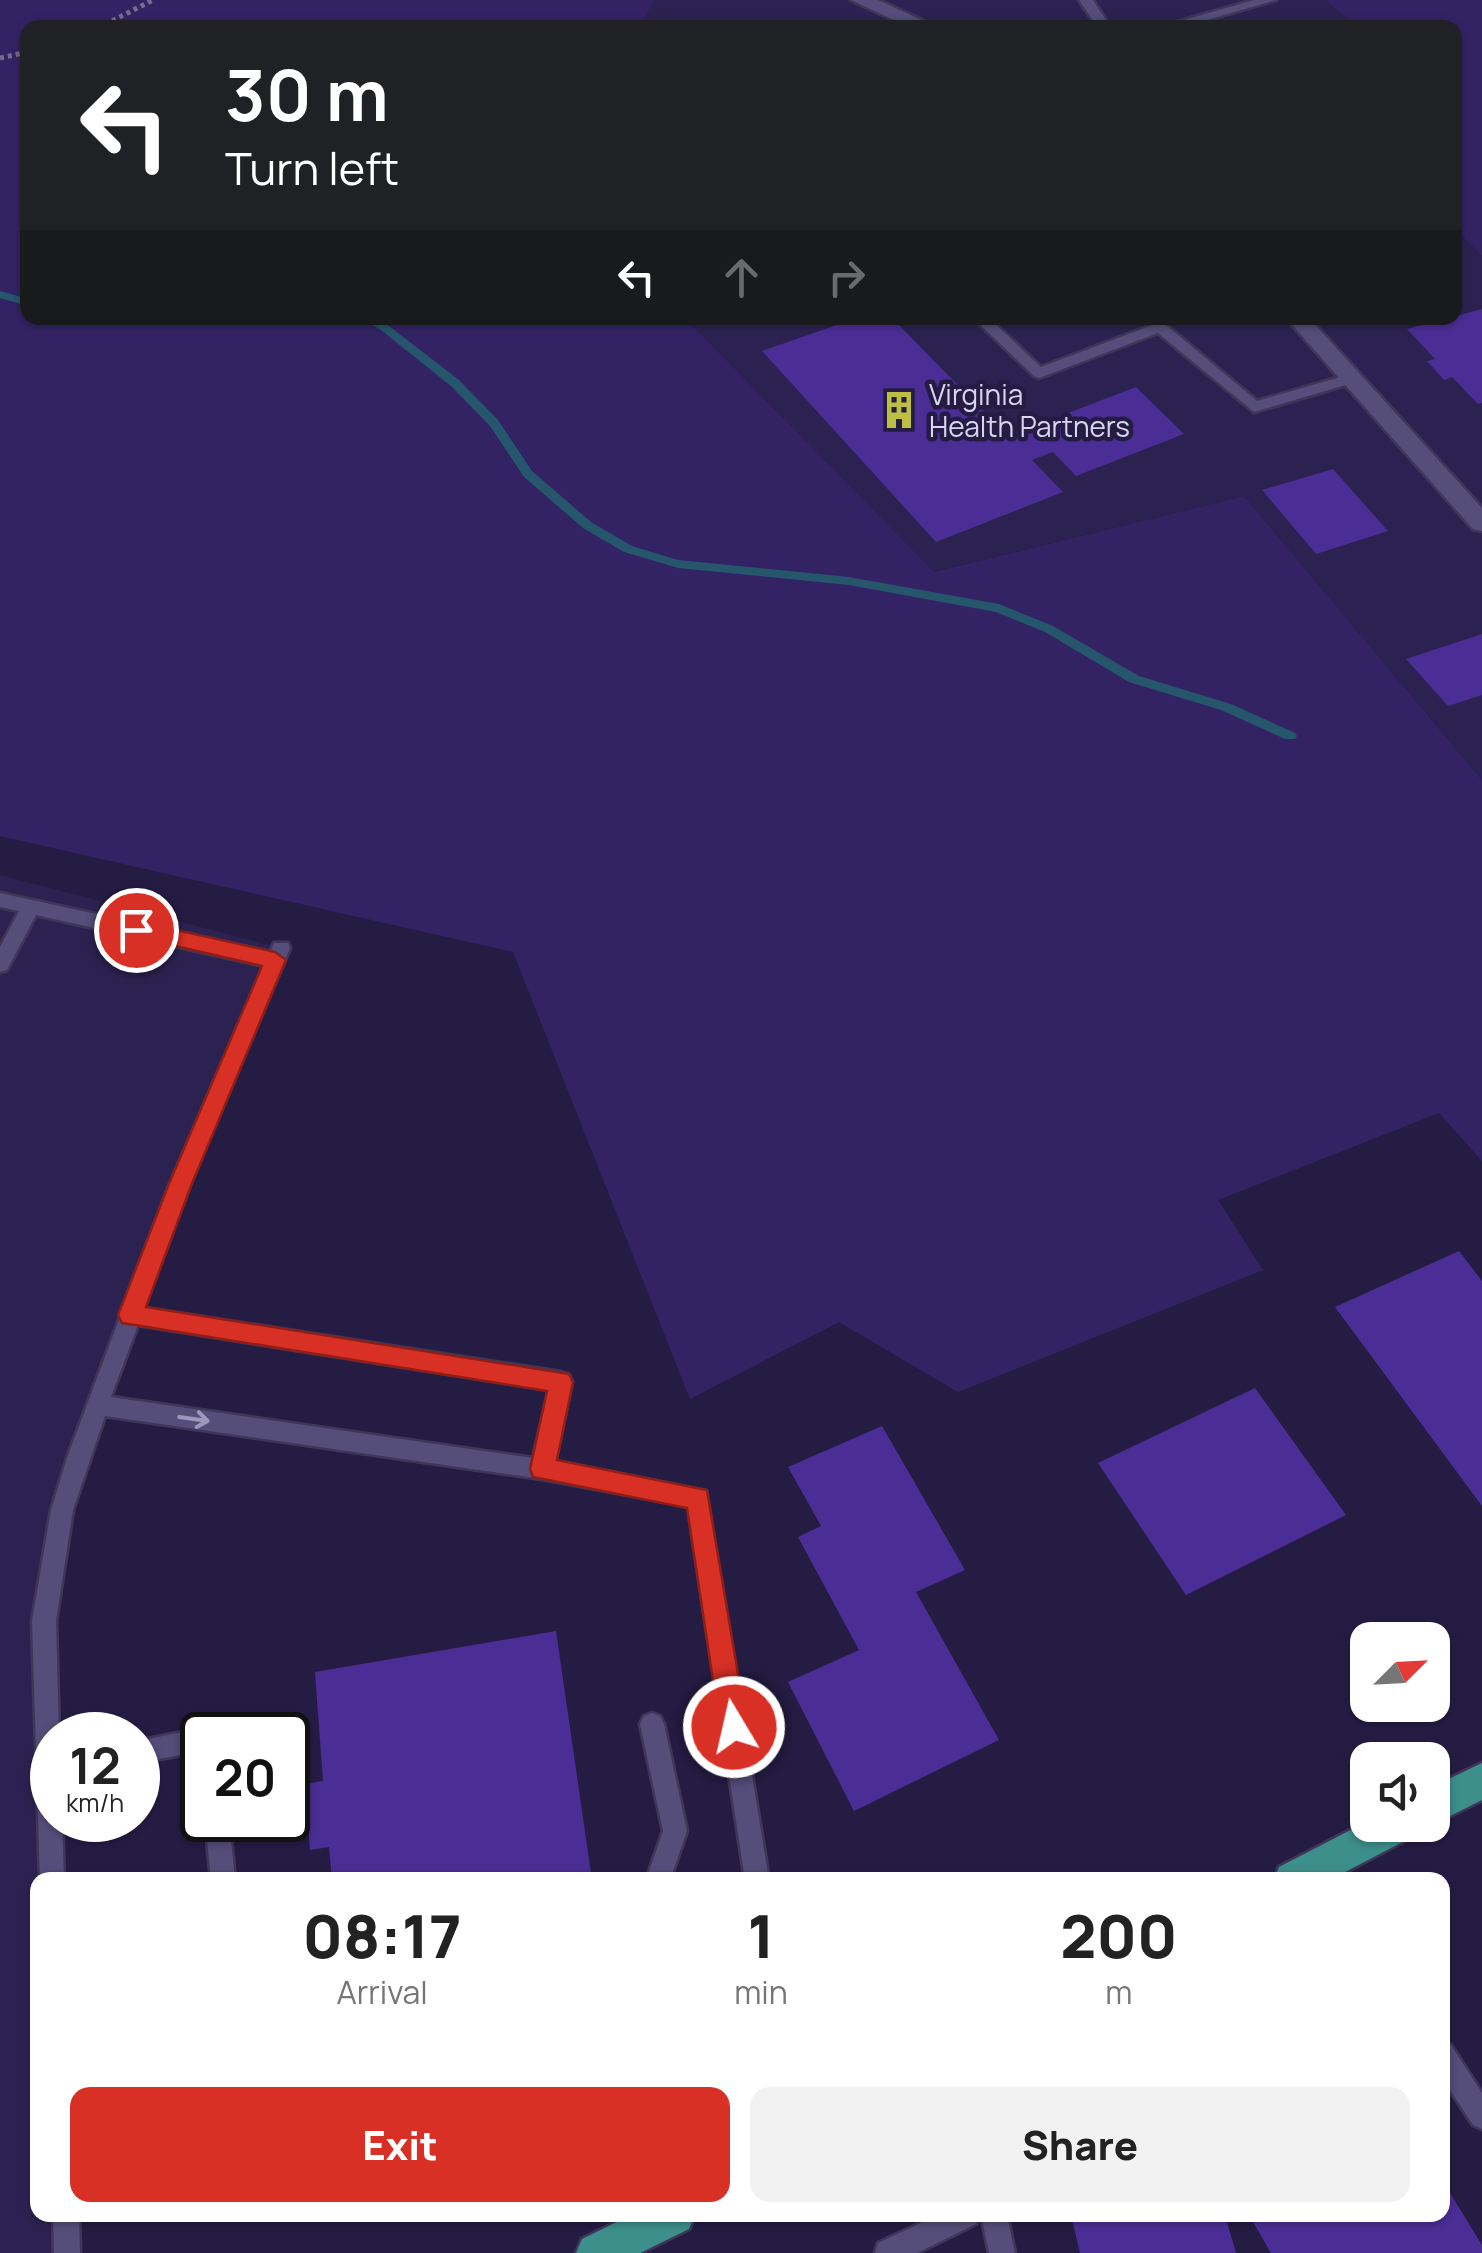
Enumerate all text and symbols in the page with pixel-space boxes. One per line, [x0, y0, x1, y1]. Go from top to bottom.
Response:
text: 30 m [225, 46, 389, 142]
icon: left [60, 60, 190, 190]
text: Turn left [225, 137, 399, 199]
icon: left [609, 250, 664, 305]
icon: ahead [714, 250, 769, 305]
icon: right [819, 250, 874, 305]
place label: Virginia Health Partners [929, 375, 1130, 445]
building icon: Virginia Health Partners [878, 389, 920, 431]
pin [94, 888, 179, 973]
icon: arrive [109, 903, 164, 958]
one-way arrow [177, 1410, 210, 1428]
north arrow [1350, 1622, 1450, 1722]
map controls [1350, 1622, 1450, 1842]
position arrow [682, 1675, 786, 1779]
speed limit sign: 20 [180, 1712, 310, 1842]
text: 12 [69, 1731, 121, 1799]
button: sound [1350, 1742, 1450, 1842]
text: km/h [66, 1785, 124, 1820]
text: 08:17 [303, 1894, 462, 1976]
text: 1 [747, 1894, 775, 1976]
text: 200 [1060, 1894, 1177, 1976]
text: Arrival [336, 1970, 428, 2014]
text: min [734, 1970, 788, 2014]
text: m [1105, 1970, 1132, 2014]
button: Exit [70, 2087, 730, 2202]
button: Share [750, 2087, 1410, 2202]

